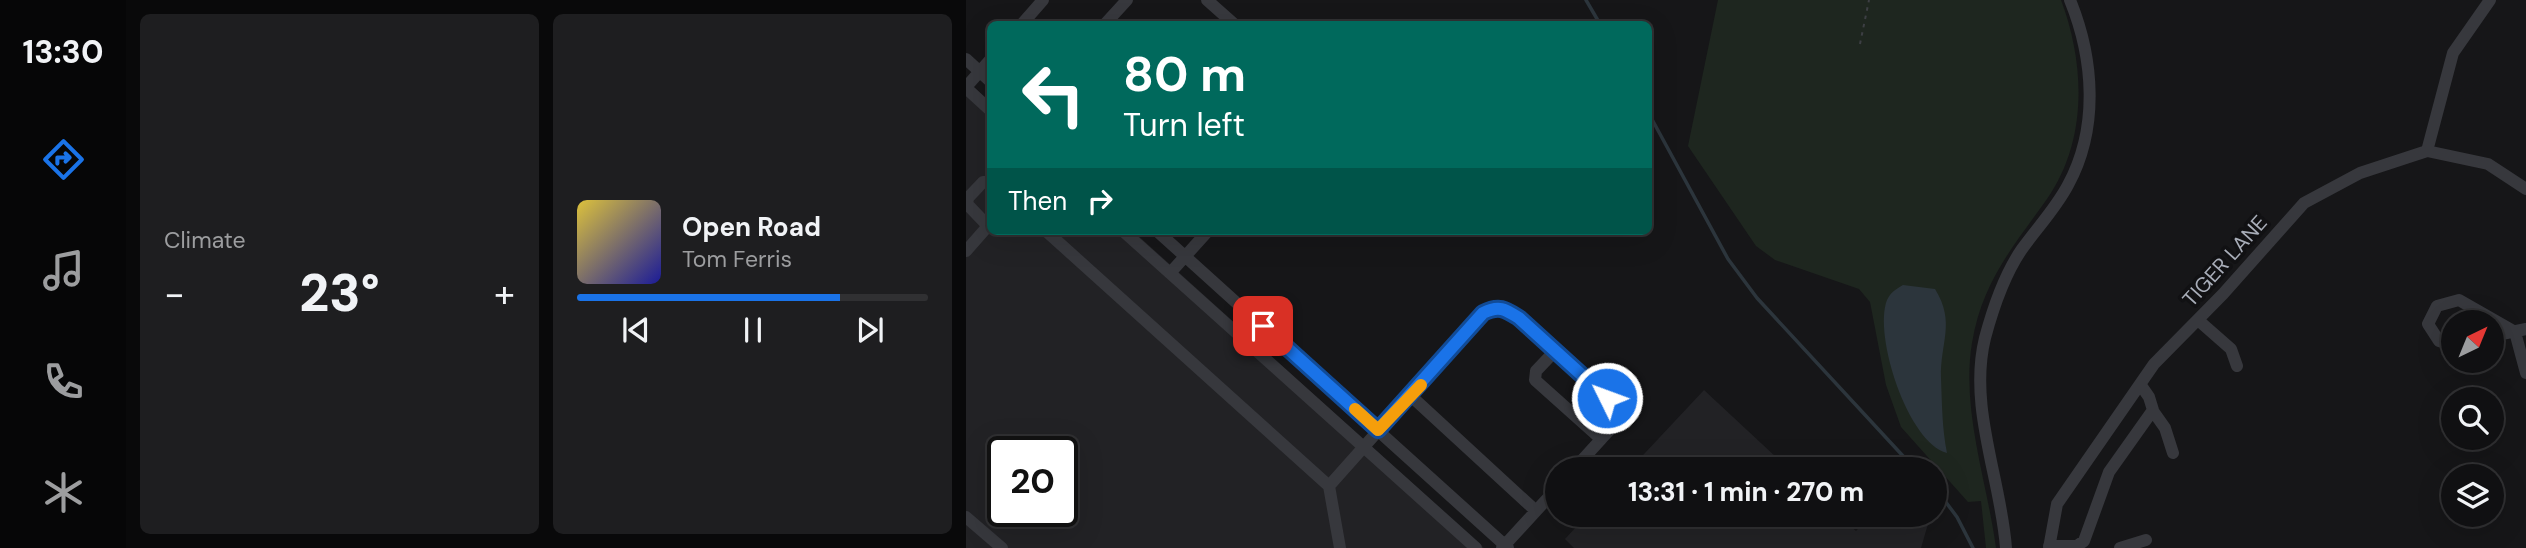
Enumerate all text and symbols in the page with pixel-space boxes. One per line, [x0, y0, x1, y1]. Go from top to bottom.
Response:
text: 13:30 [23, 31, 103, 73]
text: 80 m [1123, 42, 1246, 106]
icon: left [1008, 49, 1099, 140]
text: Turn left [1123, 104, 1245, 146]
icon: directions [39, 135, 88, 184]
icon: right [1081, 182, 1119, 220]
text: Then [1008, 184, 1067, 218]
street label: TIGER LANE [2176, 209, 2274, 313]
text: Open Road [682, 210, 821, 244]
text: Climate [164, 225, 246, 255]
text: Tom Ferris [682, 244, 792, 274]
icon: music [39, 246, 88, 295]
text: 23° [299, 259, 380, 327]
text: − [164, 269, 185, 319]
text: + [494, 269, 515, 319]
pin [1233, 296, 1293, 356]
icon: arrive [1244, 307, 1282, 345]
north arrow [2441, 310, 2504, 373]
map controls [2441, 310, 2504, 527]
icon: previous [617, 311, 655, 349]
icon: pause [734, 311, 772, 349]
icon: next [851, 311, 889, 349]
icon: phone [39, 357, 88, 406]
position arrow [1570, 361, 1644, 435]
button: search [2441, 387, 2504, 450]
speed limit sign: 20 [987, 436, 1078, 527]
button: layers [2441, 464, 2504, 527]
icon: climate [39, 468, 88, 517]
text: 13:31 · 1 min · 270 m [1628, 475, 1864, 509]

